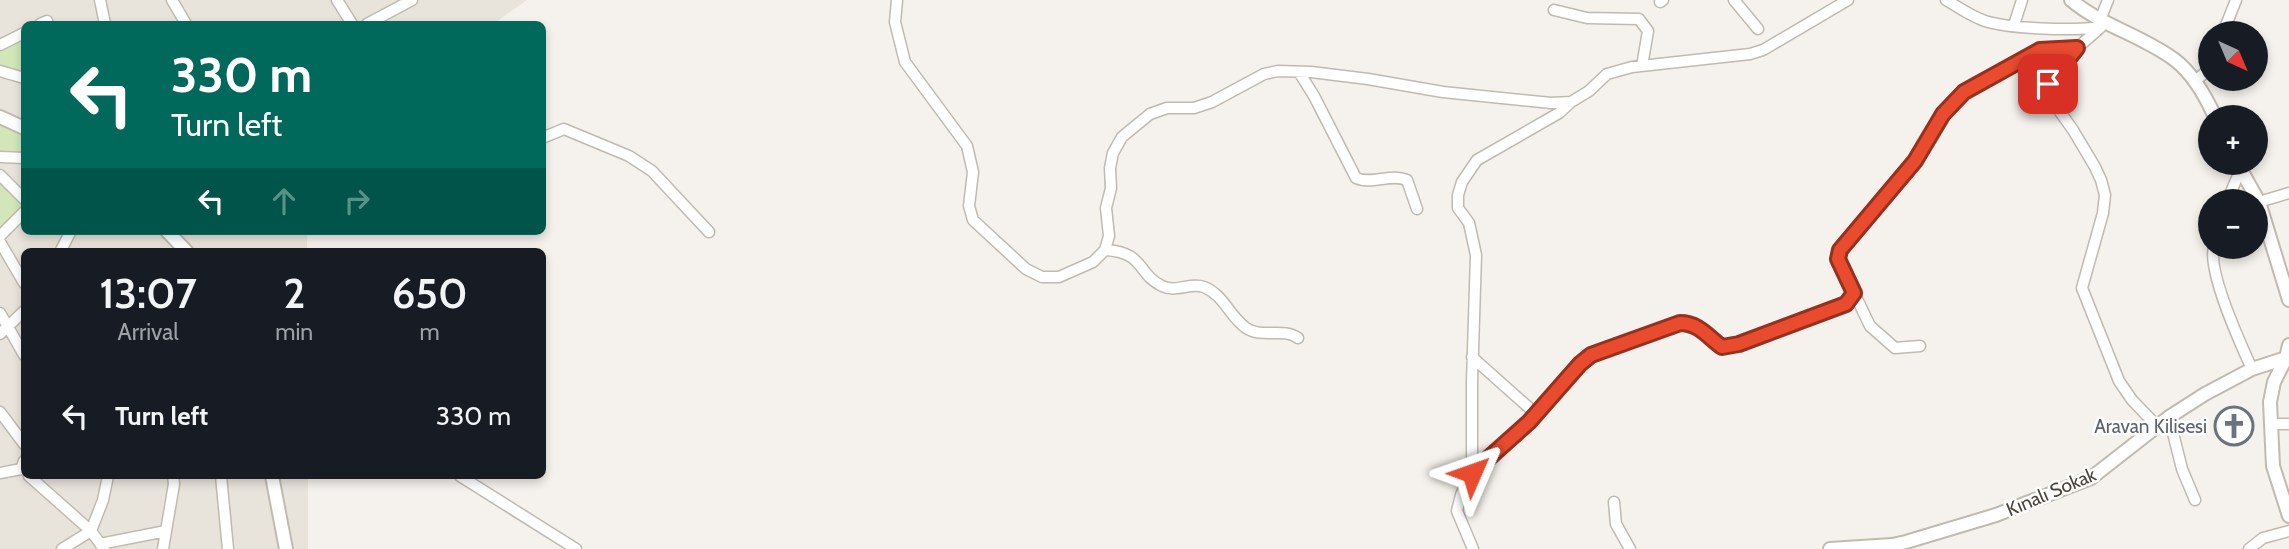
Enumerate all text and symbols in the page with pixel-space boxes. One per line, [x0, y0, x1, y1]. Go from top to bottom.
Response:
north arrow [2198, 21, 2268, 91]
map controls [2198, 21, 2268, 259]
text: 330 m [171, 45, 312, 104]
icon: left [56, 49, 147, 140]
pin [2018, 54, 2078, 114]
icon: arrive [2029, 65, 2067, 103]
text: Turn left [171, 105, 282, 144]
button: + [2198, 105, 2268, 175]
icon: left [192, 182, 230, 220]
icon: ahead [265, 182, 303, 220]
icon: right [338, 182, 376, 220]
button: − [2198, 189, 2268, 259]
text: 13:07 [99, 267, 197, 319]
text: 2 [283, 267, 305, 319]
text: 650 [392, 267, 468, 319]
text: Arrival [118, 318, 179, 346]
text: min [275, 318, 313, 346]
text: m [419, 318, 440, 346]
icon: left [56, 397, 94, 435]
text: Turn left [115, 400, 208, 432]
text: 330 m [436, 400, 511, 432]
church icon: Aravan Kilisesi [2213, 405, 2255, 447]
place label: Aravan Kilisesi [2094, 415, 2207, 438]
position arrow [1435, 436, 1509, 510]
street label: Kınalı Sokak [2003, 463, 2100, 521]

